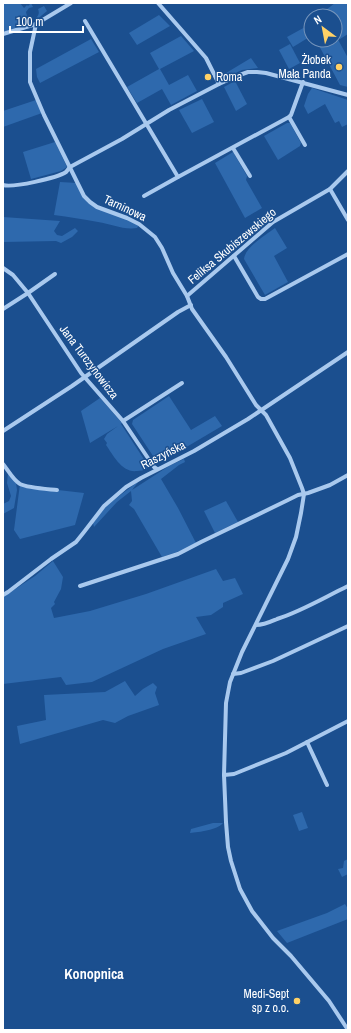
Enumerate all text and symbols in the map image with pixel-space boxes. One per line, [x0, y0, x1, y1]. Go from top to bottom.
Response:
scale bar [10, 8, 83, 34]
north arrow [303, 8, 343, 48]
text: N [311, 12, 324, 27]
text: 100 m [16, 14, 43, 30]
place label: Żłobek Mała Panda [278, 52, 332, 82]
marker: Żłobek Mała Panda [334, 62, 344, 72]
place label: Roma [216, 69, 243, 85]
marker: Roma [203, 72, 213, 82]
street label: Tarninowa [101, 191, 150, 225]
street label: Feliksa Skubiszewskiego [185, 204, 279, 288]
street label: Jana Turczynowicza [56, 322, 122, 403]
street label: Raszyńska [138, 437, 189, 473]
district label: Konopnica [64, 965, 124, 983]
place label: Medi-Sept sp z o.o. [244, 986, 289, 1016]
marker: Medi-Sept sp z o.o. [292, 996, 302, 1006]

